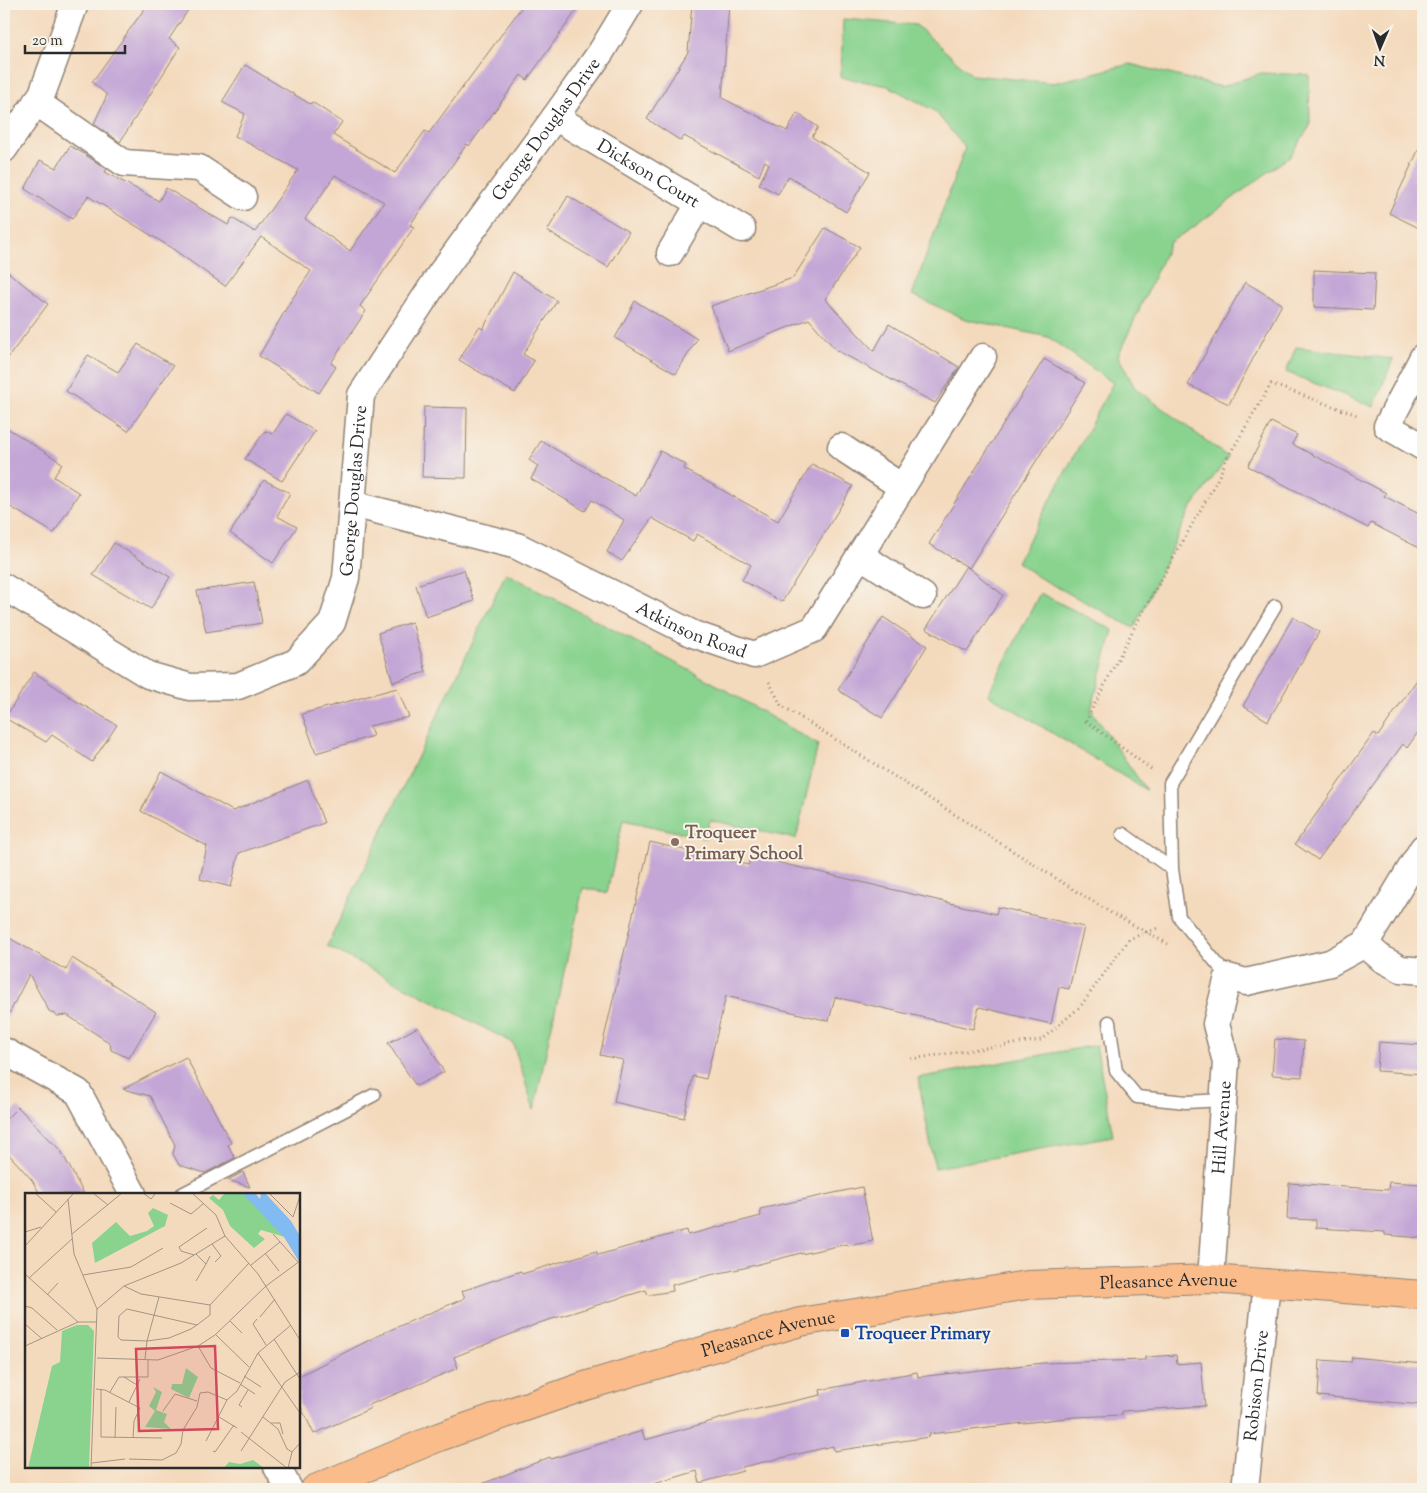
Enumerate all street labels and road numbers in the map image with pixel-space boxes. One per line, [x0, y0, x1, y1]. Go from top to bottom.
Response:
street label: George Douglas Drive [487, 53, 608, 207]
street label: Dickson Court [591, 134, 704, 216]
street label: George Douglas Drive [335, 404, 375, 577]
street label: Atkinson Road [631, 596, 750, 666]
street label: Hill Avenue [1207, 1080, 1240, 1175]
street label: Pleasance Avenue [1099, 1268, 1238, 1298]
street label: Pleasance Avenue [699, 1305, 838, 1366]
street label: Robison Drive [1239, 1329, 1277, 1443]

